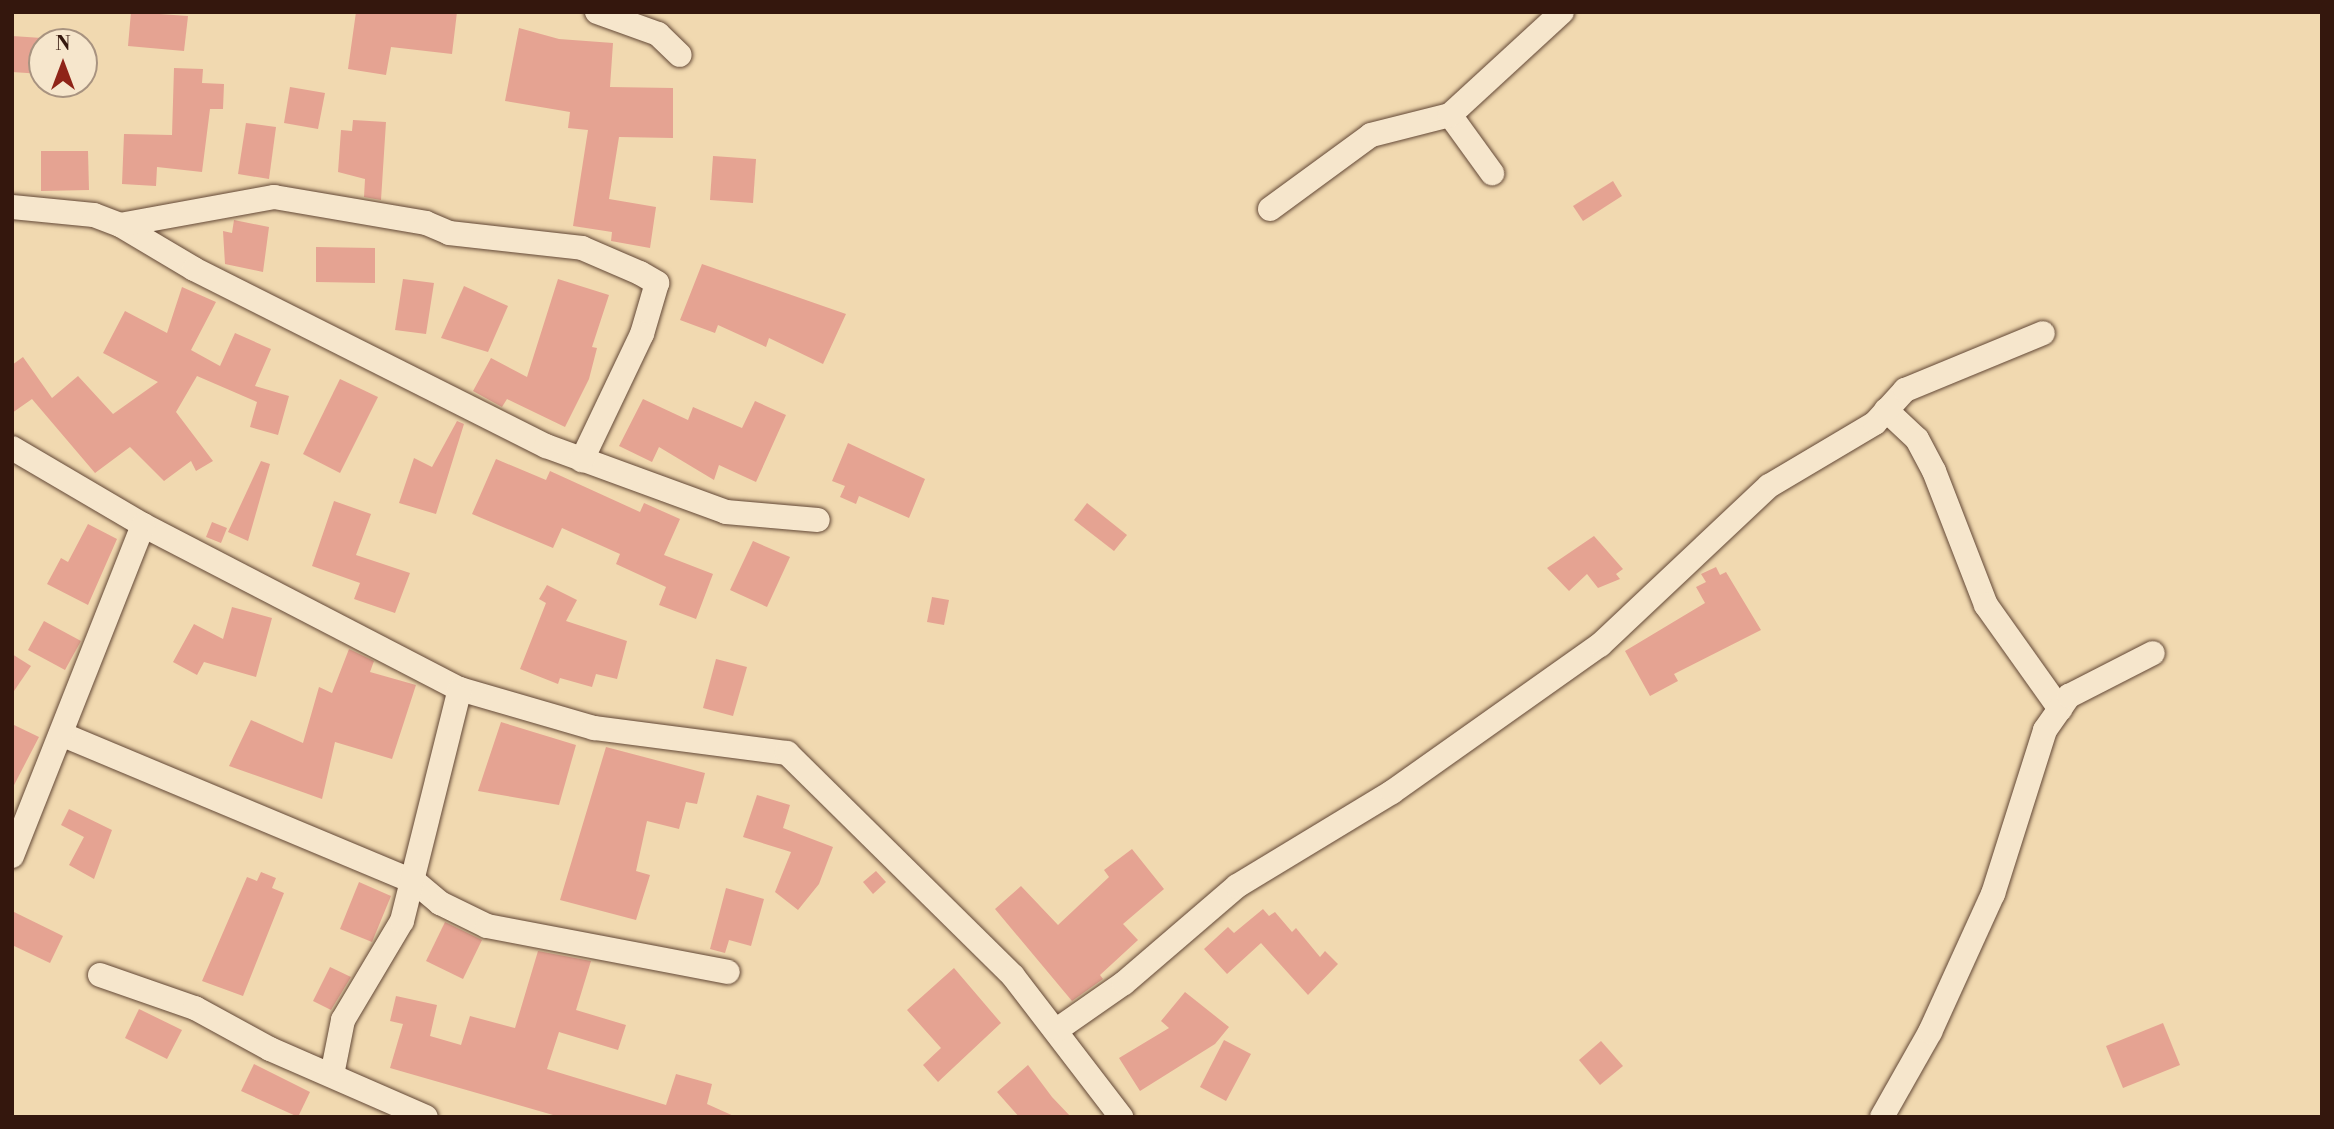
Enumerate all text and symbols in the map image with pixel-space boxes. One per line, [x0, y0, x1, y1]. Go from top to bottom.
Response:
north arrow [28, 28, 98, 98]
text: N [55, 32, 71, 56]

